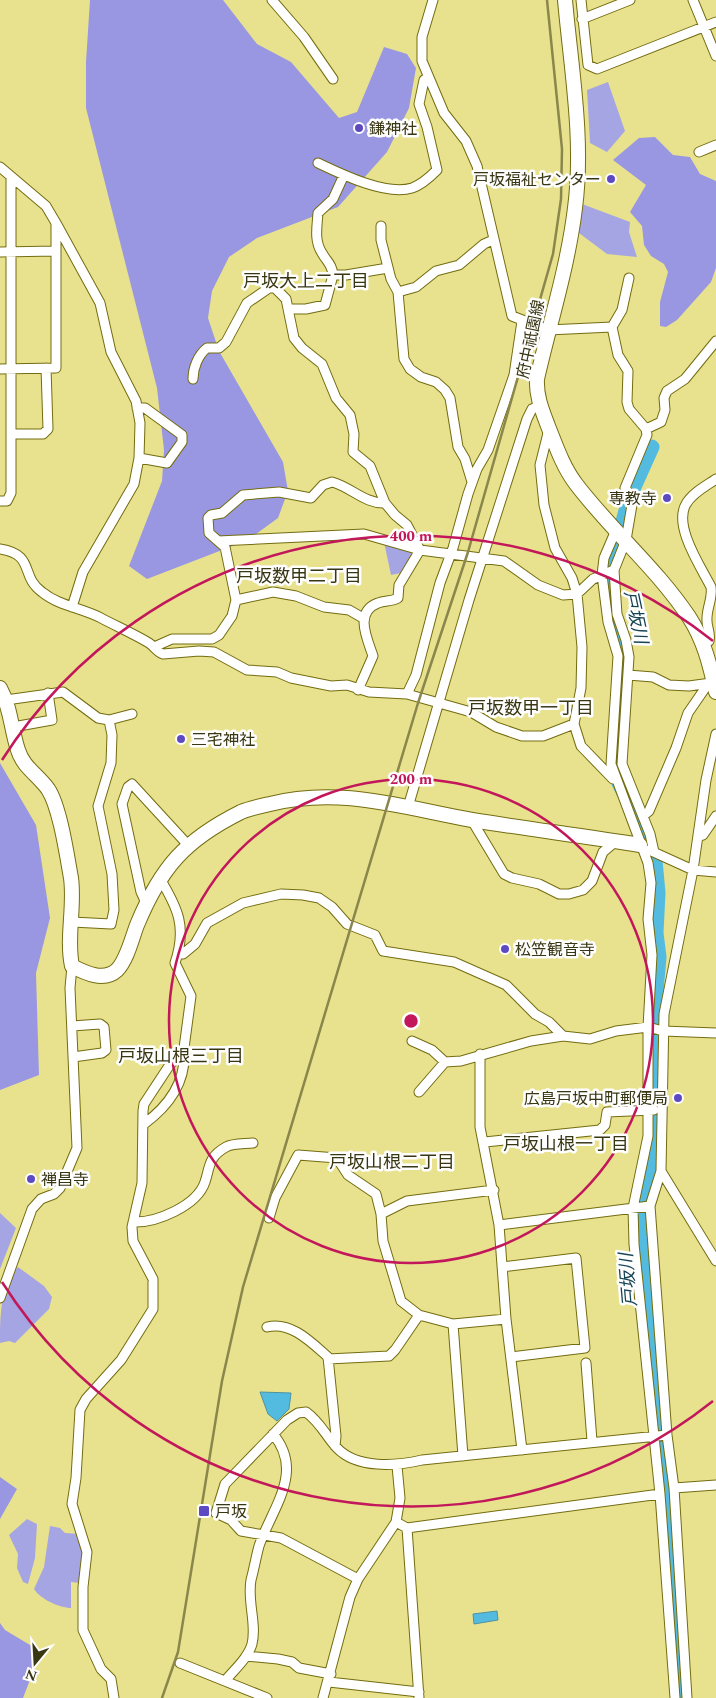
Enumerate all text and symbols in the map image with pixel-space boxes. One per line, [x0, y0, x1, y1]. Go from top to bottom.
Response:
place label: 鎌神社 [369, 117, 417, 141]
marker: 鎌神社 [353, 122, 365, 134]
place label: 戸坂福祉センター [473, 168, 601, 192]
marker: 戸坂福祉センター [605, 173, 617, 185]
district label: 戸坂大上二丁目 [243, 268, 369, 295]
street label: 府中祇園線 [511, 298, 551, 381]
place label: 専教寺 [609, 487, 657, 511]
marker: 専教寺 [661, 492, 673, 504]
text: 400 m [390, 525, 433, 548]
district label: 戸坂数甲二丁目 [236, 563, 362, 590]
water label: 戸坂川 [617, 588, 655, 648]
district label: 戸坂数甲一丁目 [468, 695, 594, 722]
place label: 三宅神社 [191, 728, 255, 752]
marker: 三宅神社 [175, 733, 187, 745]
text: 200 m [390, 768, 433, 791]
place label: 松笠観音寺 [515, 938, 595, 962]
marker: 松笠観音寺 [499, 943, 511, 955]
centre of rings [402, 1012, 420, 1030]
district label: 戸坂山根三丁目 [118, 1043, 244, 1070]
place label: 広島戸坂中町郵便局 [524, 1087, 668, 1111]
marker: 広島戸坂中町郵便局 [672, 1092, 684, 1104]
district label: 戸坂山根一丁目 [503, 1131, 629, 1158]
district label: 戸坂山根二丁目 [329, 1149, 455, 1176]
place label: 禅昌寺 [41, 1168, 89, 1192]
marker: 禅昌寺 [25, 1173, 37, 1185]
water label: 戸坂川 [613, 1250, 644, 1308]
place label: 戸坂 [215, 1500, 247, 1524]
marker: 戸坂 [197, 1504, 211, 1518]
north arrow [10, 1638, 60, 1688]
text: N [22, 1663, 40, 1687]

